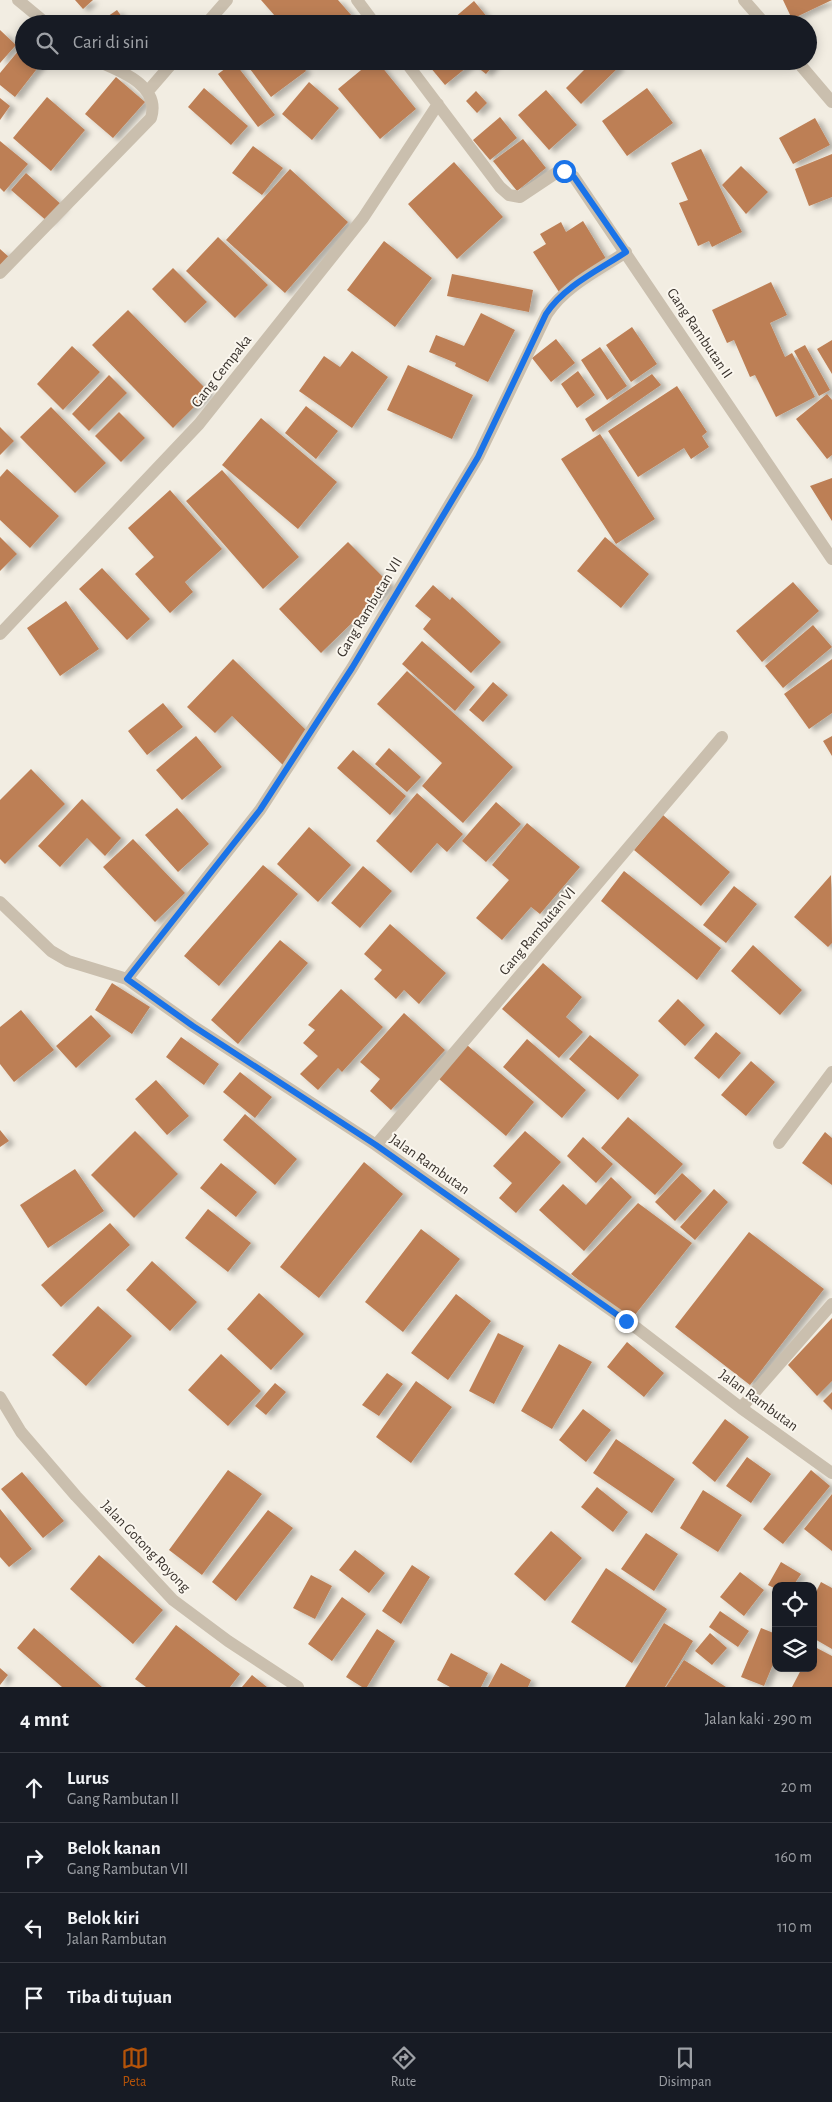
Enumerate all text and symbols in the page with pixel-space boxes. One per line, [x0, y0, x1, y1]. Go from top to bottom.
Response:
search box [15, 15, 817, 70]
icon: search [33, 29, 61, 57]
text: Cari di sini [73, 33, 149, 52]
route start [553, 160, 576, 183]
street label: Gang Rambutan II [664, 286, 735, 381]
street label: Gang Cempaka [189, 332, 254, 410]
street label: Gang Rambutan VII [334, 555, 405, 660]
street label: Gang Rambutan VI [496, 885, 578, 978]
street label: Jalan Rambutan [387, 1131, 472, 1197]
route end [615, 1310, 638, 1333]
street label: Jalan Rambutan [716, 1367, 801, 1434]
street label: Jalan Gotong Royong [98, 1498, 193, 1595]
map controls [772, 1582, 817, 1672]
button: locate [772, 1582, 817, 1627]
button: layers [772, 1627, 817, 1672]
text: 4 mnt [20, 1709, 69, 1730]
text: Jalan kaki · 290 m [705, 1711, 812, 1727]
text: Lurus [67, 1769, 109, 1788]
icon: ahead [20, 1774, 48, 1802]
text: 20 m [781, 1779, 812, 1795]
text: Gang Rambutan II [67, 1791, 179, 1807]
text: Belok kanan [67, 1839, 161, 1858]
icon: right [20, 1844, 48, 1872]
text: 160 m [775, 1849, 812, 1865]
text: Gang Rambutan VII [67, 1861, 188, 1877]
text: Belok kiri [67, 1909, 139, 1928]
icon: left [20, 1914, 48, 1942]
text: 110 m [777, 1919, 812, 1935]
text: Jalan Rambutan [67, 1931, 167, 1947]
icon: arrive [20, 1984, 48, 2012]
text: Tiba di tujuan [67, 1988, 172, 2007]
tab: Peta [121, 2044, 149, 2091]
tab: Rute [390, 2044, 418, 2091]
tab: Disimpan [659, 2044, 711, 2091]

